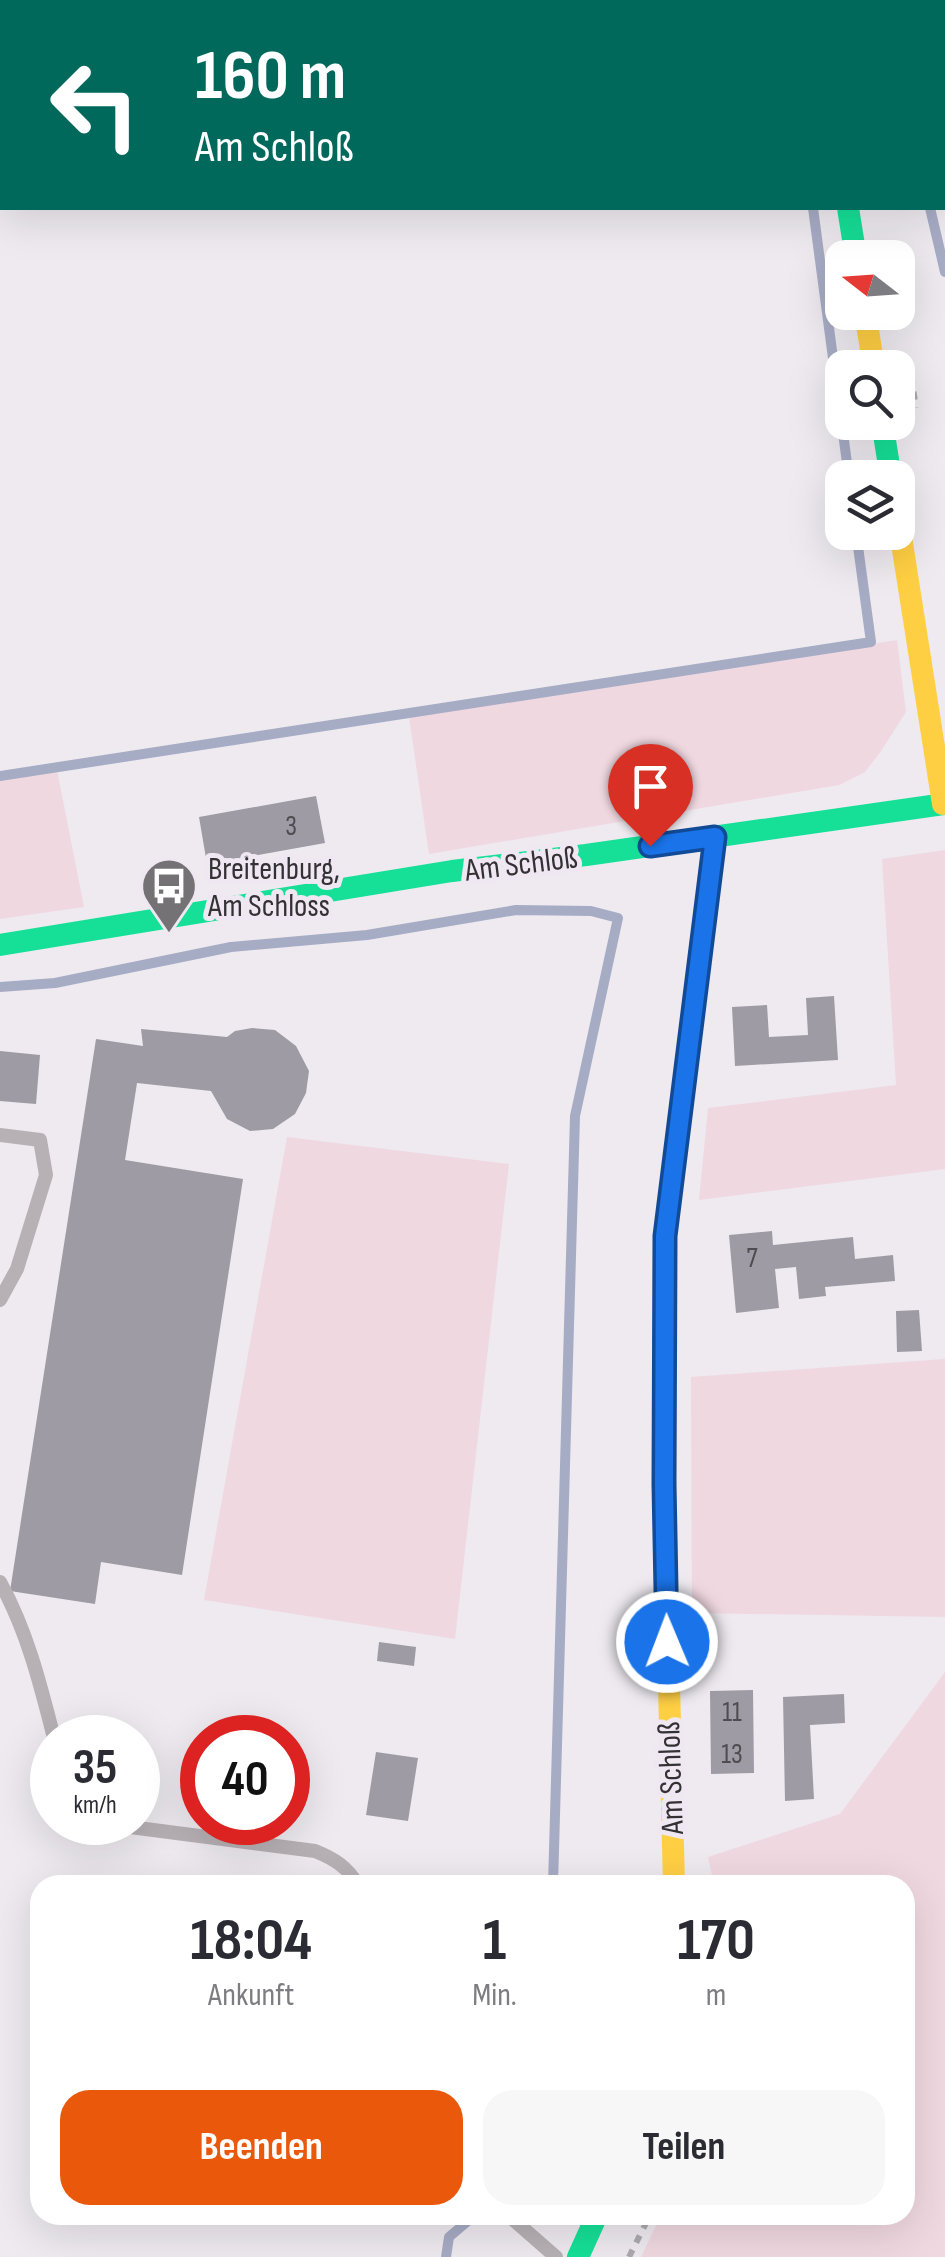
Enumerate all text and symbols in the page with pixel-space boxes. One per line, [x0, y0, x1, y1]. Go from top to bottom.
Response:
text: 160 m [195, 35, 346, 119]
icon: left [30, 40, 160, 170]
text: Am Schloß [195, 120, 354, 175]
north arrow [825, 240, 915, 330]
map controls [825, 240, 915, 550]
button: search [825, 350, 915, 440]
button: layers [825, 460, 915, 550]
pin [608, 744, 693, 847]
icon: arrive [623, 759, 678, 814]
house number: 3 [285, 810, 297, 843]
street label: Am Schloß [462, 838, 580, 891]
place label: Breitenburg, Am Schloss [207, 850, 340, 926]
bus stop icon: Breitenburg, Am Schloss [139, 856, 199, 935]
house number: 7 [746, 1242, 758, 1275]
position arrow [615, 1590, 719, 1694]
house number: 11 [722, 1696, 742, 1729]
speed limit sign: 40 [180, 1715, 310, 1845]
street label: Am Schloß [650, 1721, 693, 1836]
text: 35 [73, 1738, 117, 1798]
house number: 13 [721, 1738, 743, 1771]
text: km/h [73, 1790, 117, 1821]
text: 18:04 [190, 1905, 312, 1977]
text: 1 [483, 1905, 506, 1977]
text: 170 [677, 1905, 755, 1977]
text: Ankunft [208, 1976, 294, 2015]
text: Min. [472, 1976, 517, 2015]
text: m [706, 1976, 726, 2015]
button: Beenden [60, 2090, 463, 2205]
button: Teilen [483, 2090, 885, 2205]

